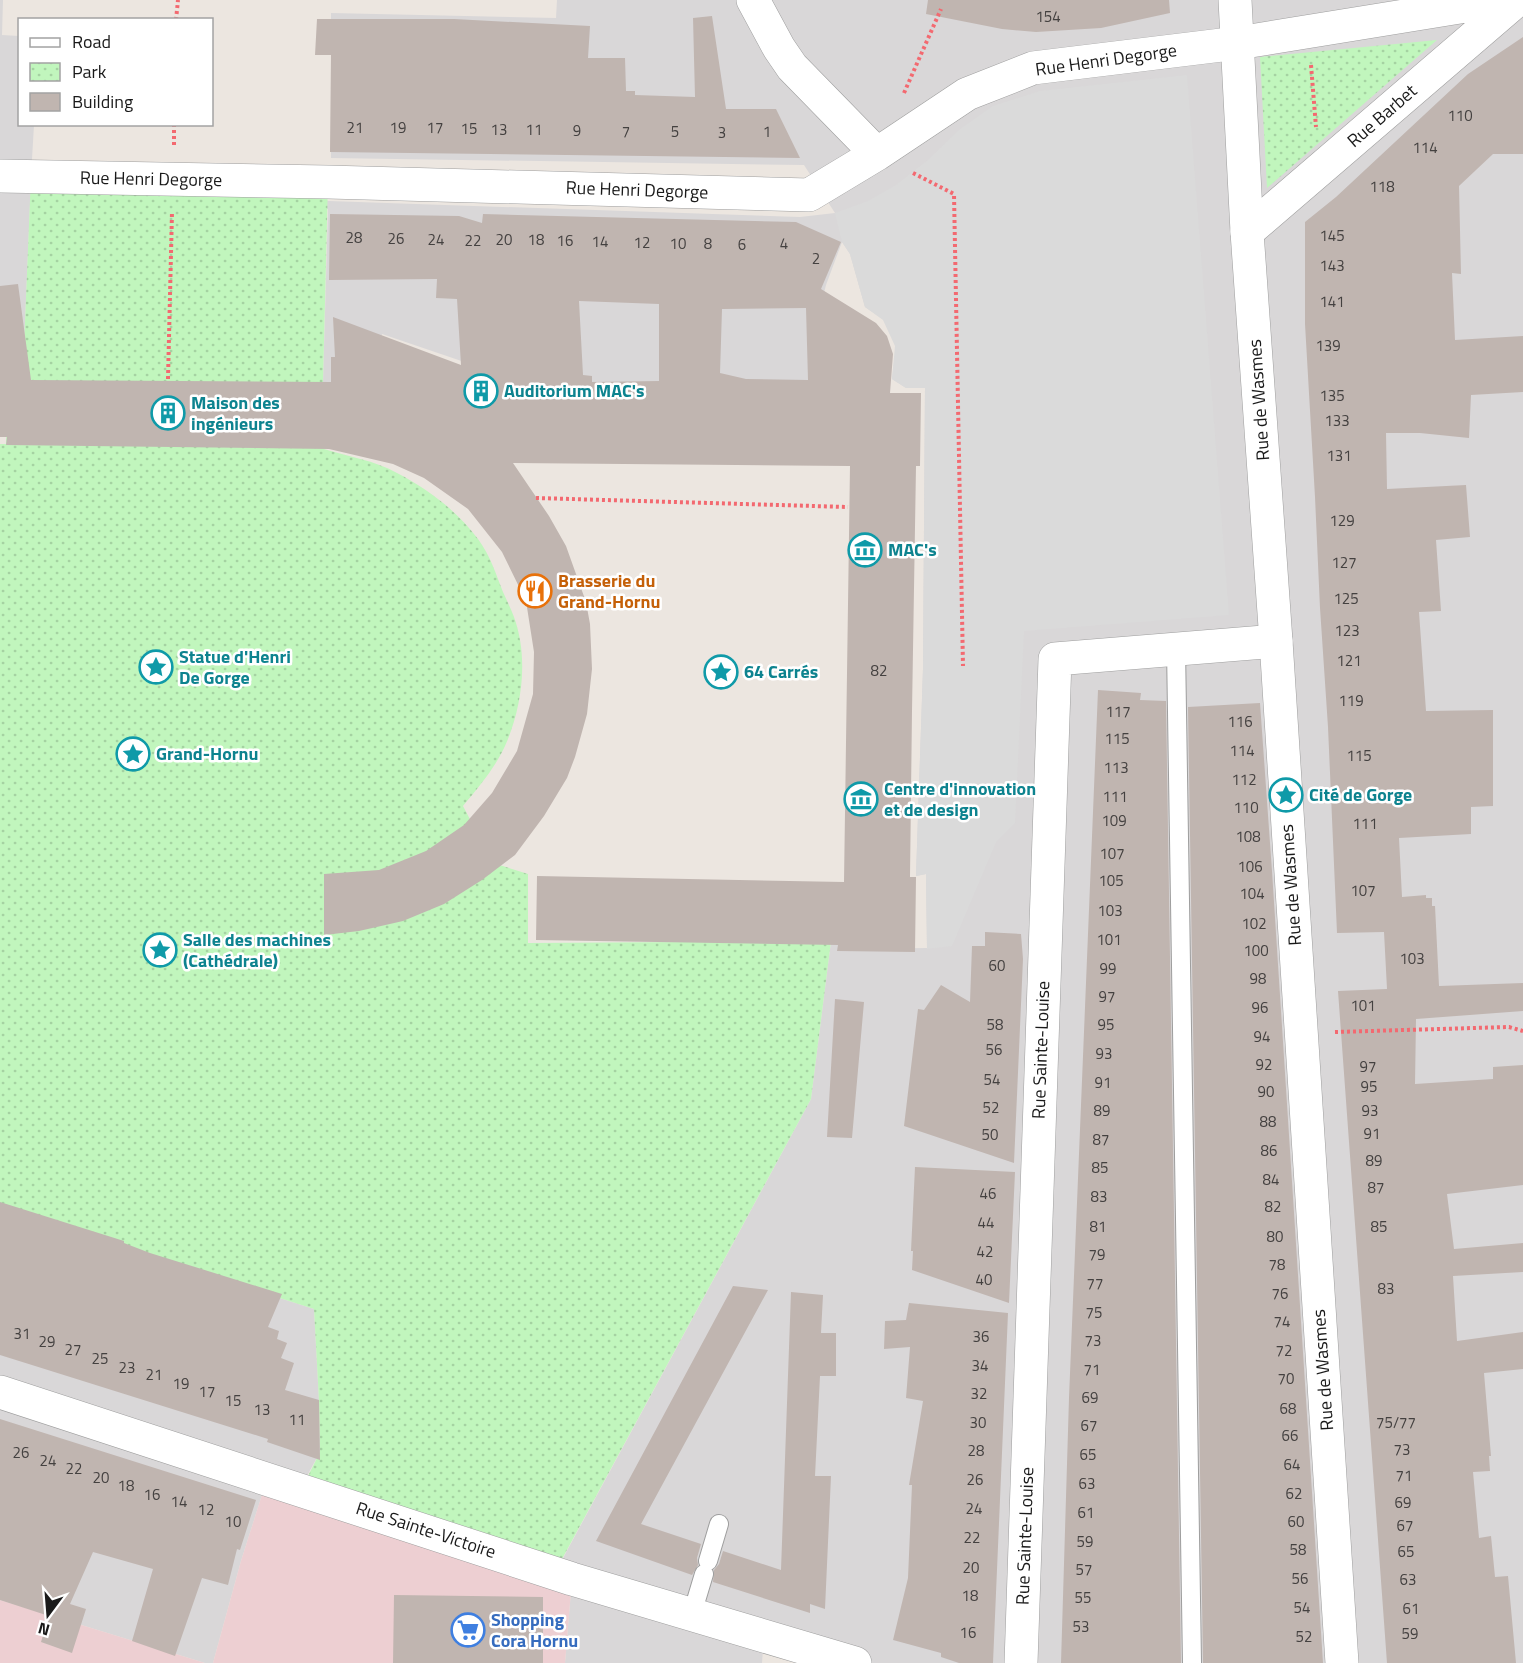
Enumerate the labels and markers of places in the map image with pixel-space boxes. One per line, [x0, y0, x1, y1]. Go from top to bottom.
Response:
building icon: Auditorium MAC's [463, 373, 499, 409]
place label: Auditorium MAC's [504, 377, 645, 404]
place label: Maison des ingénieurs [191, 389, 280, 437]
building icon: Maison des ingénieurs [150, 395, 186, 431]
museum icon: MAC's [847, 532, 883, 568]
place label: MAC's [888, 536, 937, 563]
place label: Brasserie du Grand-Hornu [558, 567, 660, 615]
restaurant icon: Brasserie du Grand-Hornu [517, 573, 553, 609]
place label: Statue d'Henri De Gorge [179, 643, 291, 691]
place icon: Statue d'Henri De Gorge [138, 649, 174, 685]
place icon: 64 Carrés [703, 654, 739, 690]
place label: 64 Carrés [744, 658, 818, 685]
place icon: Grand-Hornu [115, 736, 151, 772]
place label: Grand-Hornu [156, 740, 258, 767]
place label: Centre d'innovation et de design [884, 775, 1036, 823]
place icon: Cité de Gorge [1268, 777, 1304, 813]
museum icon: Centre d'innovation et de design [843, 781, 879, 817]
place label: Cité de Gorge [1309, 781, 1412, 808]
place label: Salle des machines (Cathédrale) [183, 926, 331, 974]
place icon: Salle des machines (Cathédrale) [142, 932, 178, 968]
place label: Shopping Cora Hornu [491, 1606, 578, 1654]
supermarket icon: Shopping Cora Hornu [450, 1612, 486, 1648]

